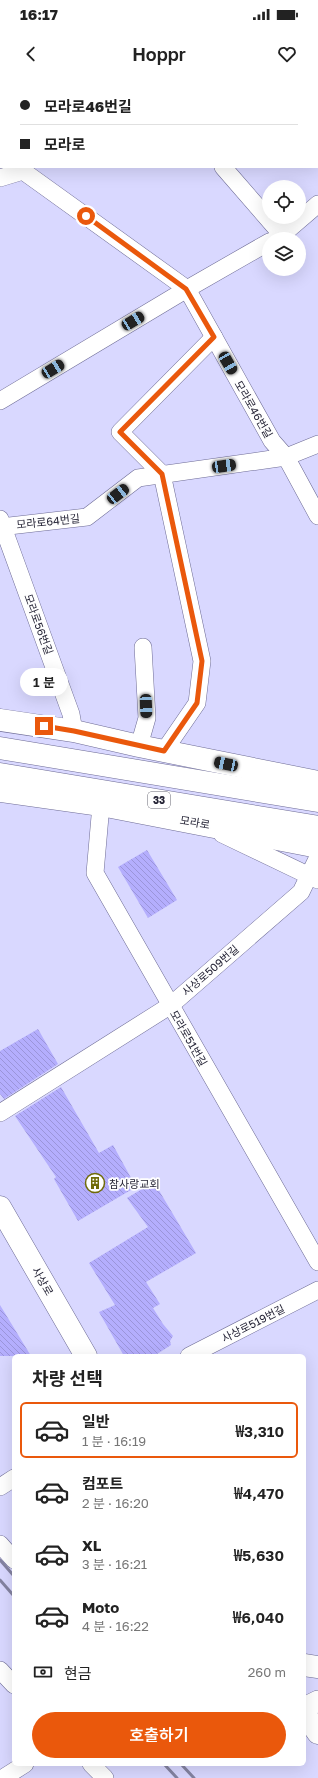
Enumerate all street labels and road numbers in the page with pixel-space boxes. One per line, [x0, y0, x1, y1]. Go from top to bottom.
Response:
street label: 모라로46번길 [232, 378, 276, 440]
street label: 모라로64번길 [16, 511, 80, 531]
street label: 모라로56번길 [22, 592, 56, 656]
road number: 33 [148, 792, 170, 808]
street label: 모라로 [179, 813, 211, 831]
street label: 사상로509번길 [179, 942, 241, 998]
street label: 모라로51번길 [168, 1008, 210, 1068]
street label: 사상로 [30, 1265, 56, 1297]
street label: 사상로519번길 [219, 1302, 287, 1344]

